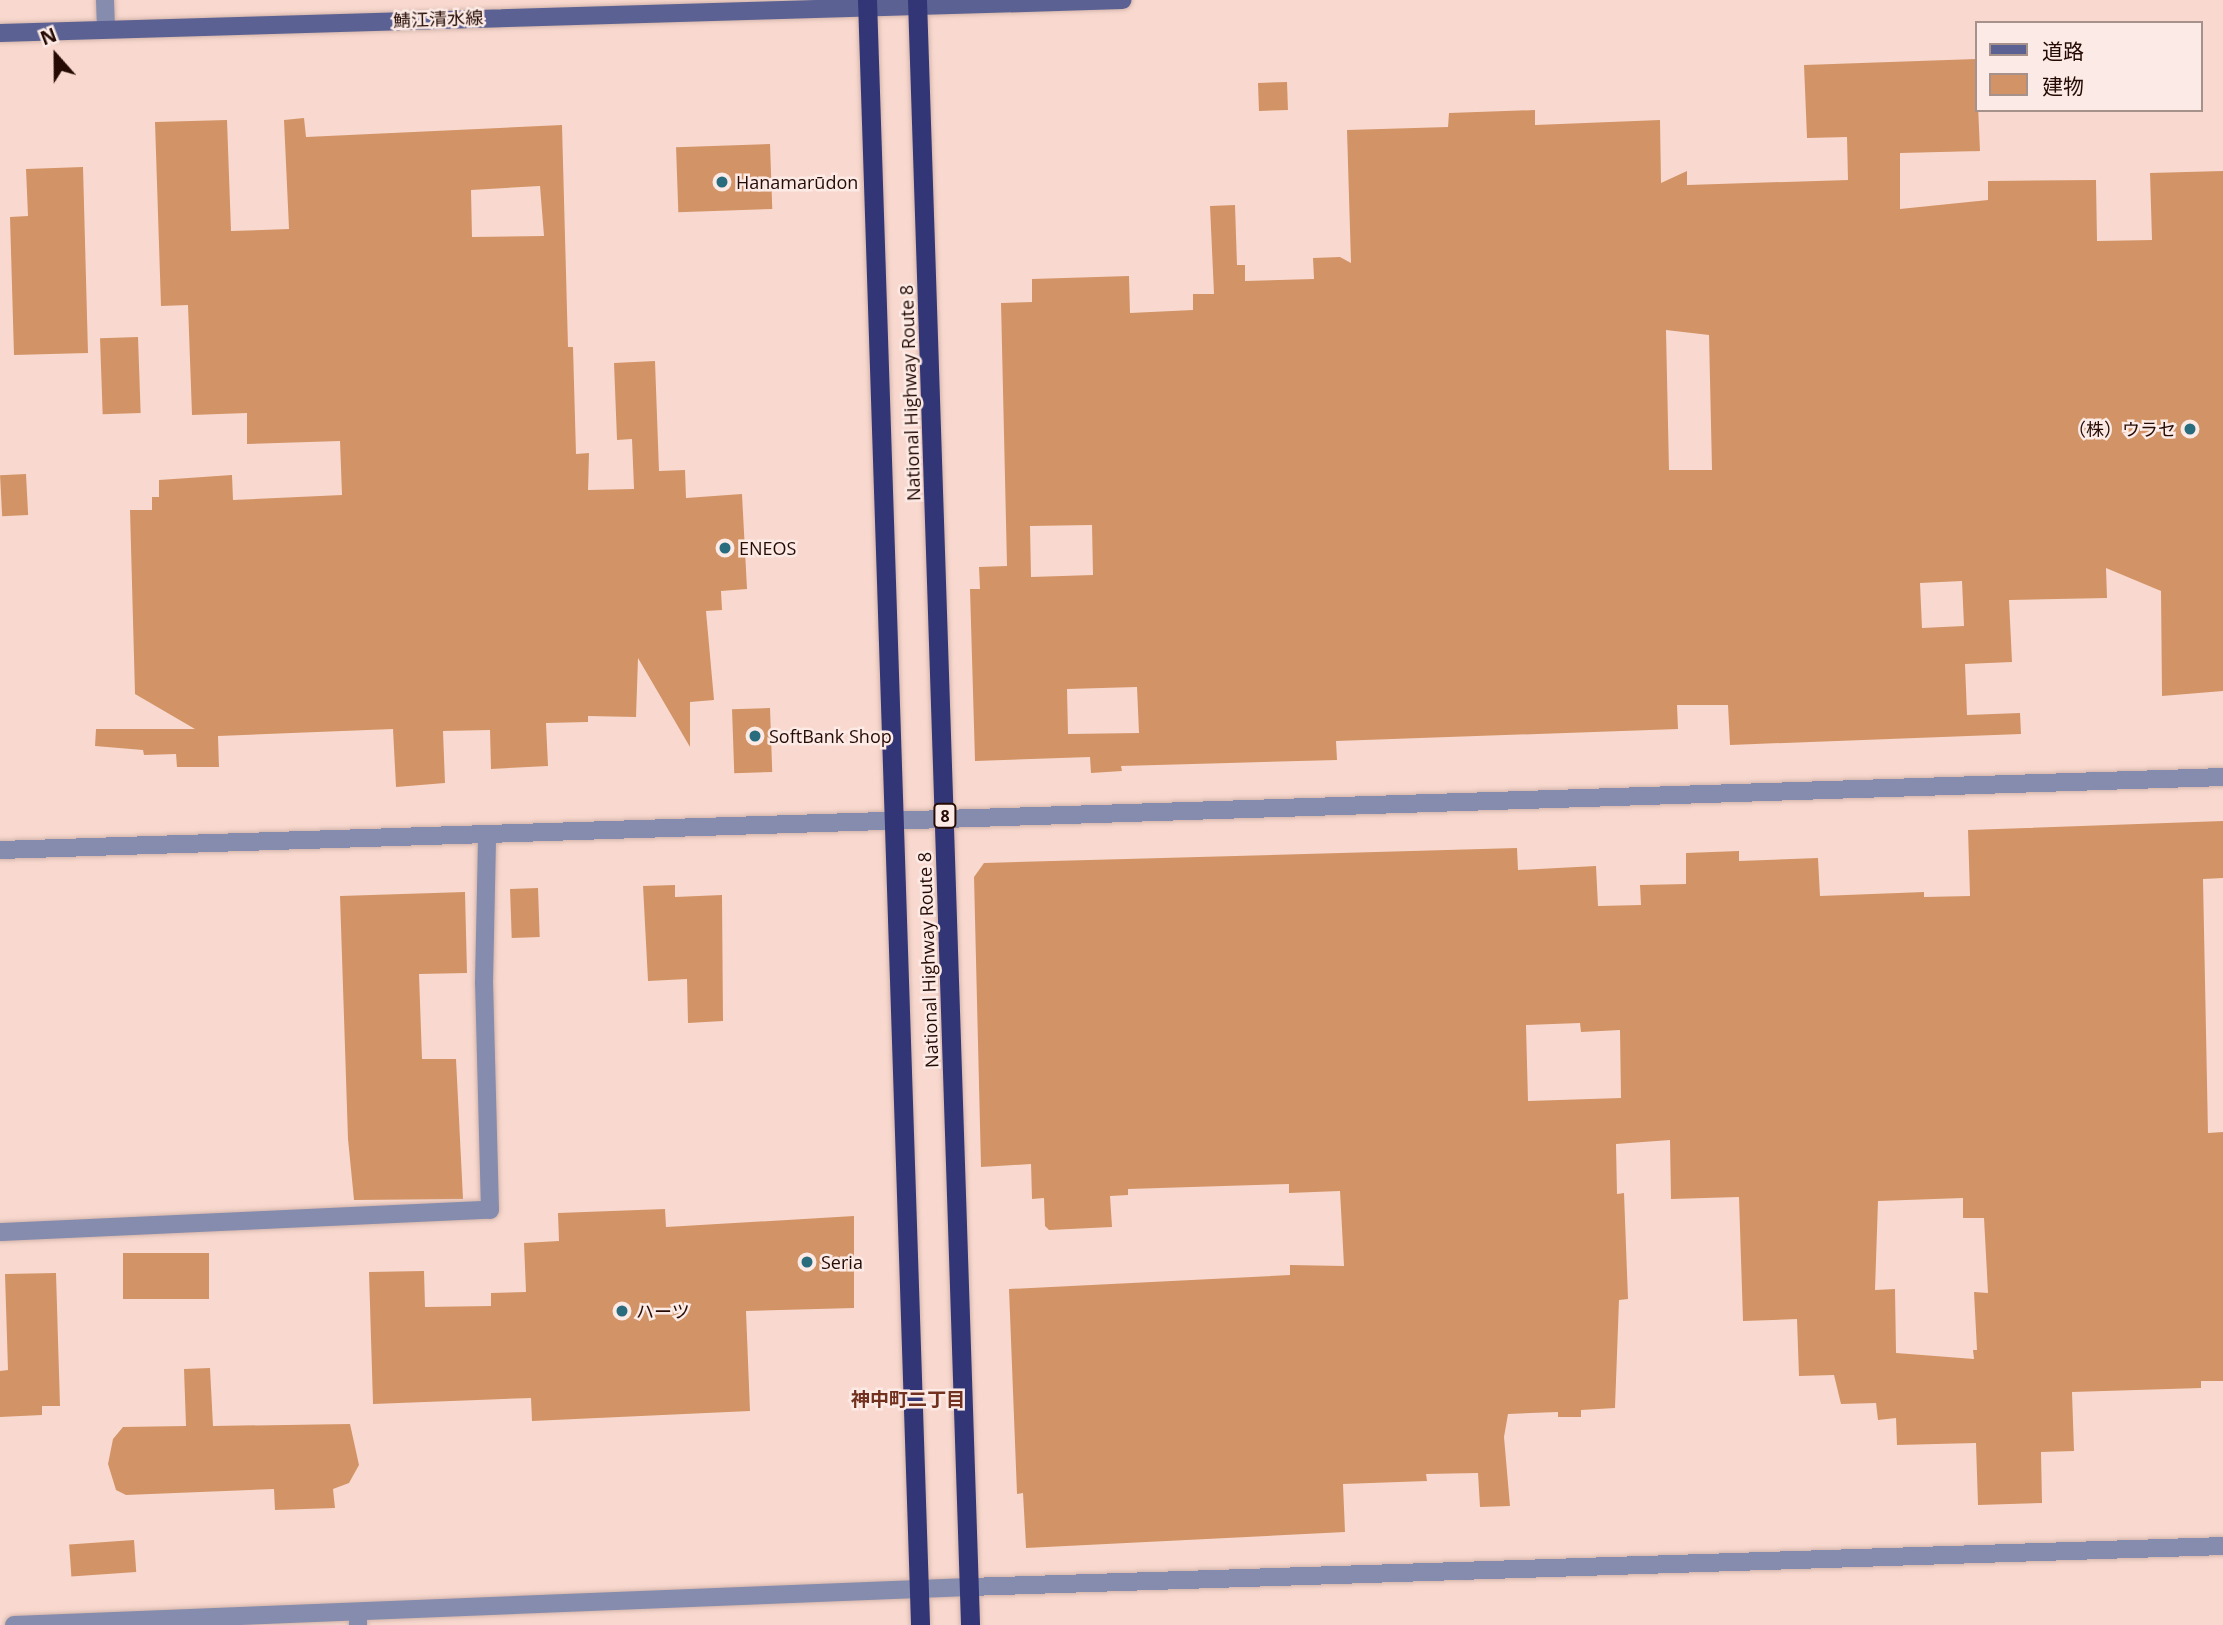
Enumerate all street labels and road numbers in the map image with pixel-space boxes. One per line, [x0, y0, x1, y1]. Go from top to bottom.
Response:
street label: 鯖江清水線 [393, 7, 483, 31]
street label: National Highway Route 8 [895, 285, 925, 501]
road number: 8 [933, 804, 957, 828]
street label: National Highway Route 8 [913, 852, 943, 1068]

